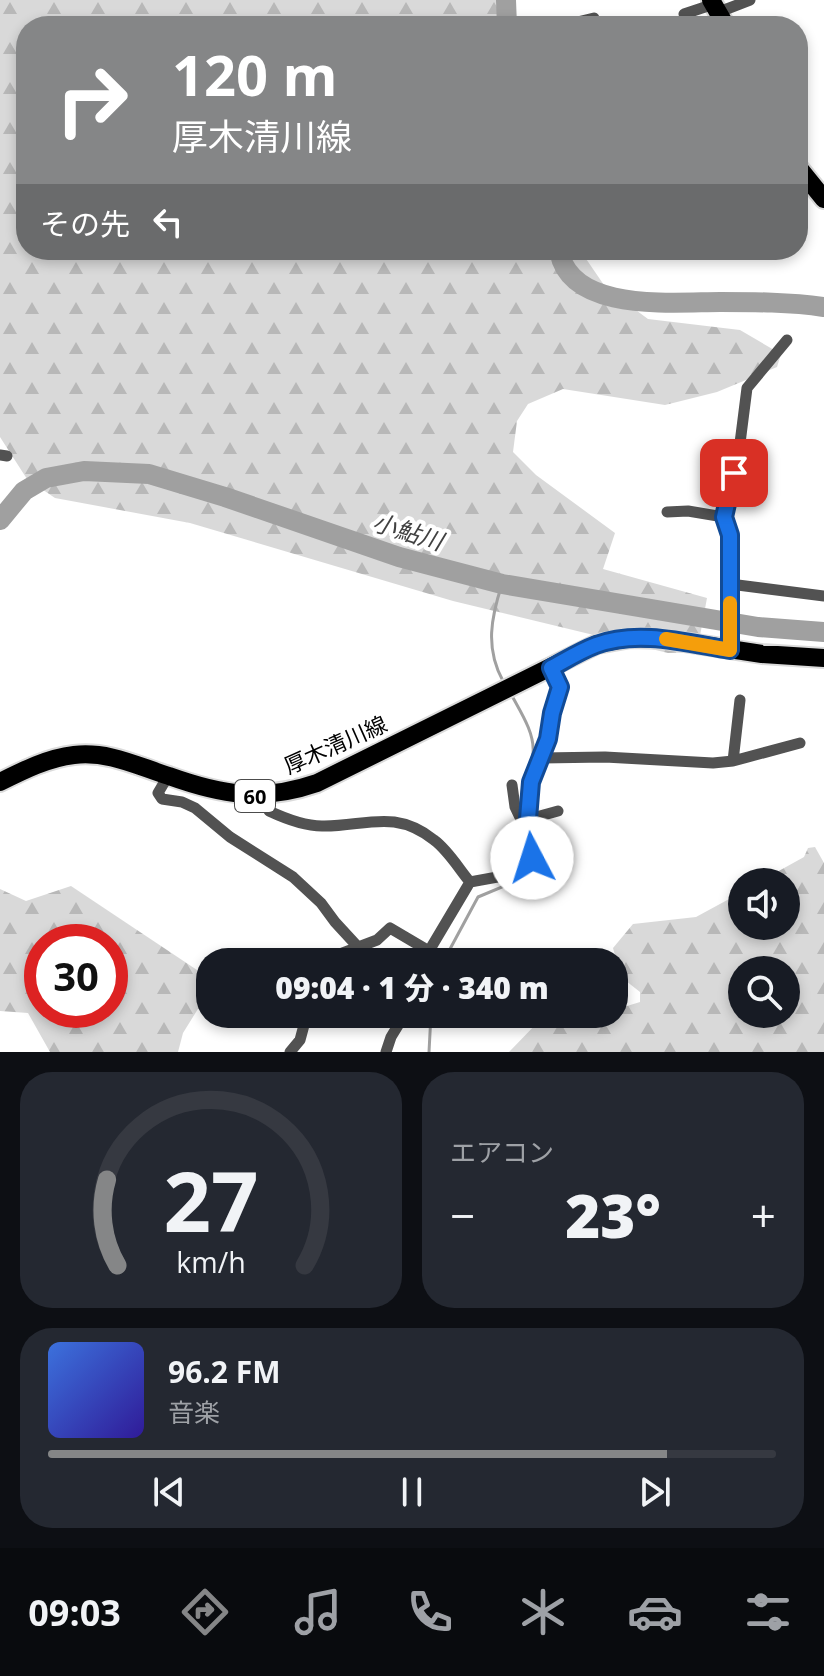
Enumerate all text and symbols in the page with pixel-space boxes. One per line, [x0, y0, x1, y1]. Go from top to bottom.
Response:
text: 120 m [172, 36, 338, 112]
icon: right [40, 48, 144, 152]
text: 厚木清川線 [172, 112, 352, 161]
icon: left [146, 200, 190, 244]
text: その先 [40, 203, 130, 244]
pin [700, 439, 768, 507]
icon: arrive [712, 451, 756, 495]
water label: 小鮎川 [369, 505, 450, 558]
street label: 厚木清川線 [279, 708, 391, 780]
road number: 60 [235, 780, 275, 812]
position arrow [490, 816, 574, 900]
map controls [728, 868, 800, 1028]
button: sound [728, 868, 800, 940]
speed limit sign: 30 [24, 924, 128, 1028]
button: search [728, 956, 800, 1028]
text: 09:04 · 1 分 · 340 m [275, 967, 549, 1008]
text: エアコン [450, 1134, 554, 1170]
text: 27 [163, 1143, 259, 1256]
text: 23° [565, 1174, 661, 1256]
text: − [450, 1185, 475, 1245]
text: + [751, 1185, 776, 1245]
text: km/h [176, 1242, 246, 1281]
text: 96.2 FM [168, 1351, 281, 1392]
text: 音楽 [168, 1394, 220, 1430]
icon: previous [147, 1470, 191, 1514]
icon: pause [390, 1470, 434, 1514]
icon: next [633, 1470, 677, 1514]
icon: directions [177, 1584, 233, 1640]
icon: music [290, 1584, 346, 1640]
icon: phone [402, 1584, 458, 1640]
icon: climate [515, 1584, 571, 1640]
icon: car [627, 1584, 683, 1640]
icon: filters [740, 1584, 796, 1640]
text: 09:03 [28, 1588, 121, 1637]

